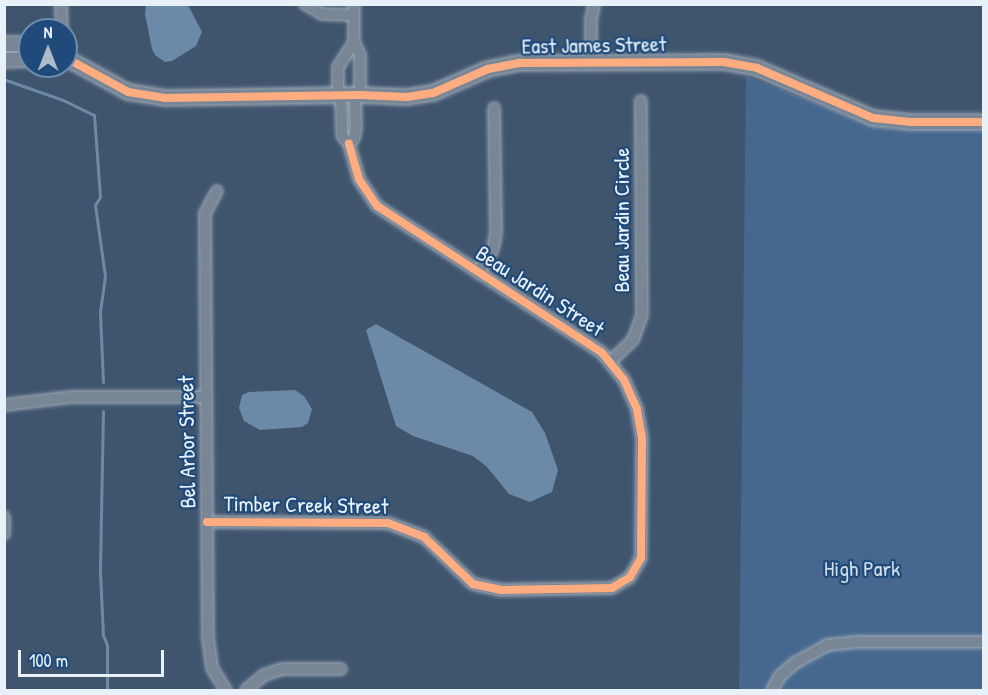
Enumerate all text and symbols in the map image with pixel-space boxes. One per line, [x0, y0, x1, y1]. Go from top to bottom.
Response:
north arrow [18, 18, 78, 78]
text: N [44, 21, 52, 43]
street label: East James Street [521, 31, 667, 59]
street label: Beau Jardin Circle [609, 148, 635, 292]
street label: Beau Jardin Street [471, 240, 609, 342]
street label: Bel Arbor Street [173, 375, 201, 509]
street label: Timber Creek Street [223, 490, 389, 520]
park label: High Park [824, 556, 900, 582]
scale bar [21, 638, 166, 676]
text: 100 m [29, 648, 68, 673]

